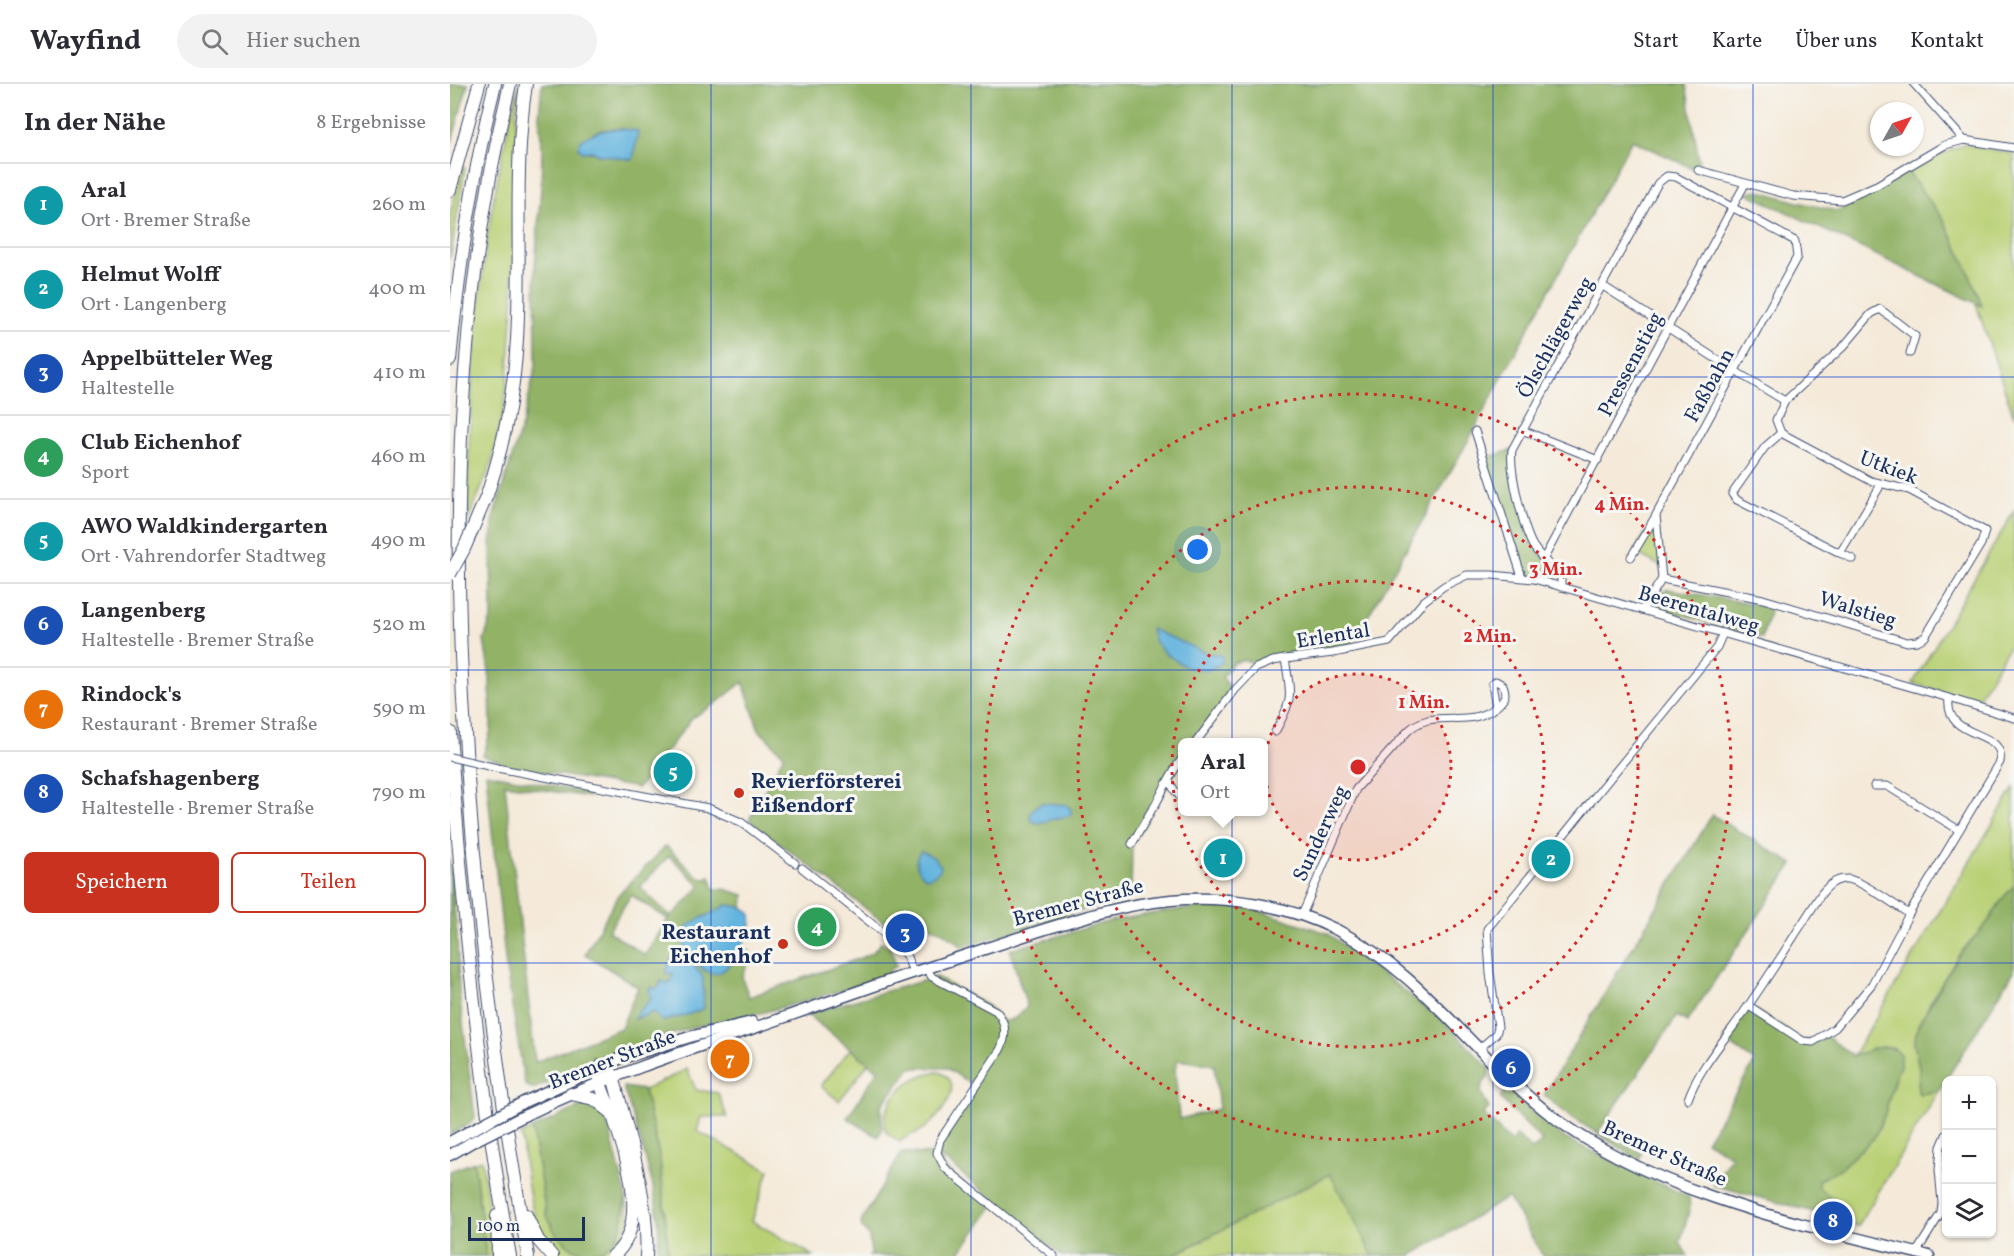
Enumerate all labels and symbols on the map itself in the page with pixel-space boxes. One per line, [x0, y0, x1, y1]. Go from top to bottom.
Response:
north arrow [1870, 102, 1924, 156]
street label: Ölschlägerweg [1511, 272, 1602, 404]
street label: Pressenstieg [1592, 307, 1671, 422]
street label: Faßbahn [1678, 343, 1743, 428]
street label: Utkiek [1855, 444, 1923, 493]
text: 4 Min. [1594, 493, 1650, 518]
your location [1183, 535, 1212, 564]
text: 3 Min. [1529, 558, 1583, 583]
street label: Beerentalweg [1634, 579, 1763, 642]
street label: Walstieg [1815, 585, 1900, 636]
street label: Erlental [1294, 616, 1372, 657]
text: 2 Min. [1463, 625, 1517, 650]
text: 1 Min. [1398, 691, 1450, 716]
pin: 5 [654, 750, 692, 794]
centre of rings [1348, 757, 1368, 777]
place label: Revierförsterei Eißendorf [751, 768, 902, 821]
street label: Sunderweg [1286, 781, 1356, 887]
marker: Revierförsterei Eißendorf [732, 786, 746, 800]
pin: 1 [1204, 836, 1242, 880]
pin: 2 [1532, 836, 1570, 882]
street label: Bremer Straße [1010, 872, 1147, 935]
pin: 4 [798, 904, 836, 950]
pin: 3 [886, 910, 924, 956]
place label: Restaurant Eichenhof [661, 919, 773, 972]
marker: Restaurant Eichenhof [776, 937, 790, 951]
street label: Bremer Straße [545, 1023, 680, 1098]
pin: 7 [710, 1036, 750, 1082]
pin: 6 [1492, 1046, 1530, 1090]
street label: Bremer Straße [1597, 1114, 1732, 1195]
pin: 8 [1814, 1198, 1852, 1244]
scale bar [468, 1214, 585, 1242]

